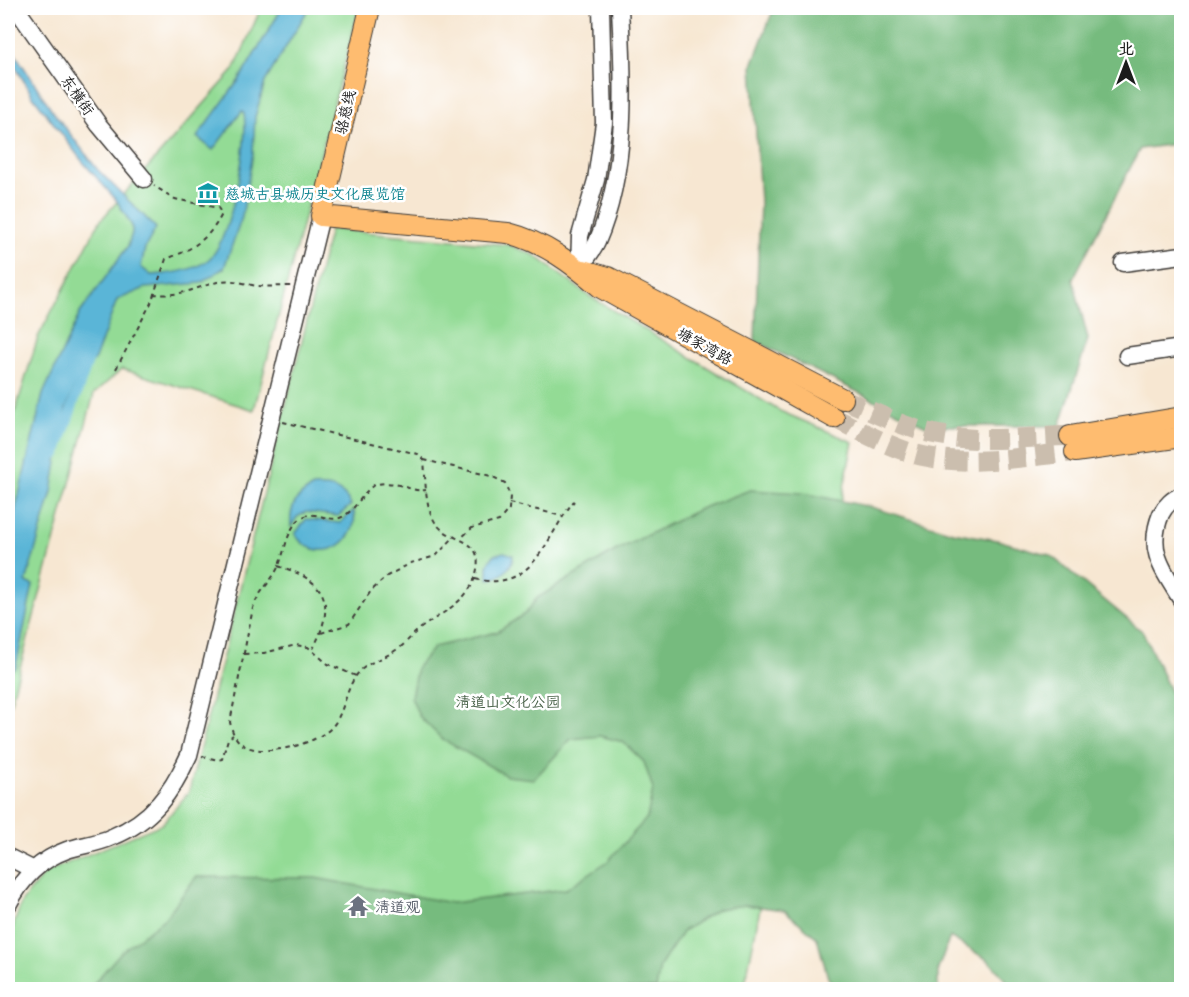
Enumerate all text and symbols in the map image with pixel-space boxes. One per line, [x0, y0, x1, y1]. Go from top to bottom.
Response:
north arrow [1096, 33, 1156, 93]
text: 北 [1118, 38, 1134, 58]
street label: 东横街 [57, 71, 99, 119]
street label: 骆慈线 [331, 88, 359, 136]
museum icon: 慈城古县城历史文化展览馆 [196, 181, 220, 205]
place label: 慈城古县城历史文化展览馆 [225, 184, 405, 203]
street label: 塘家湾路 [674, 323, 736, 369]
park label: 清道山文化公园 [455, 692, 561, 711]
temple icon: 清道观 [346, 894, 370, 918]
place label: 清道观 [375, 897, 420, 916]

